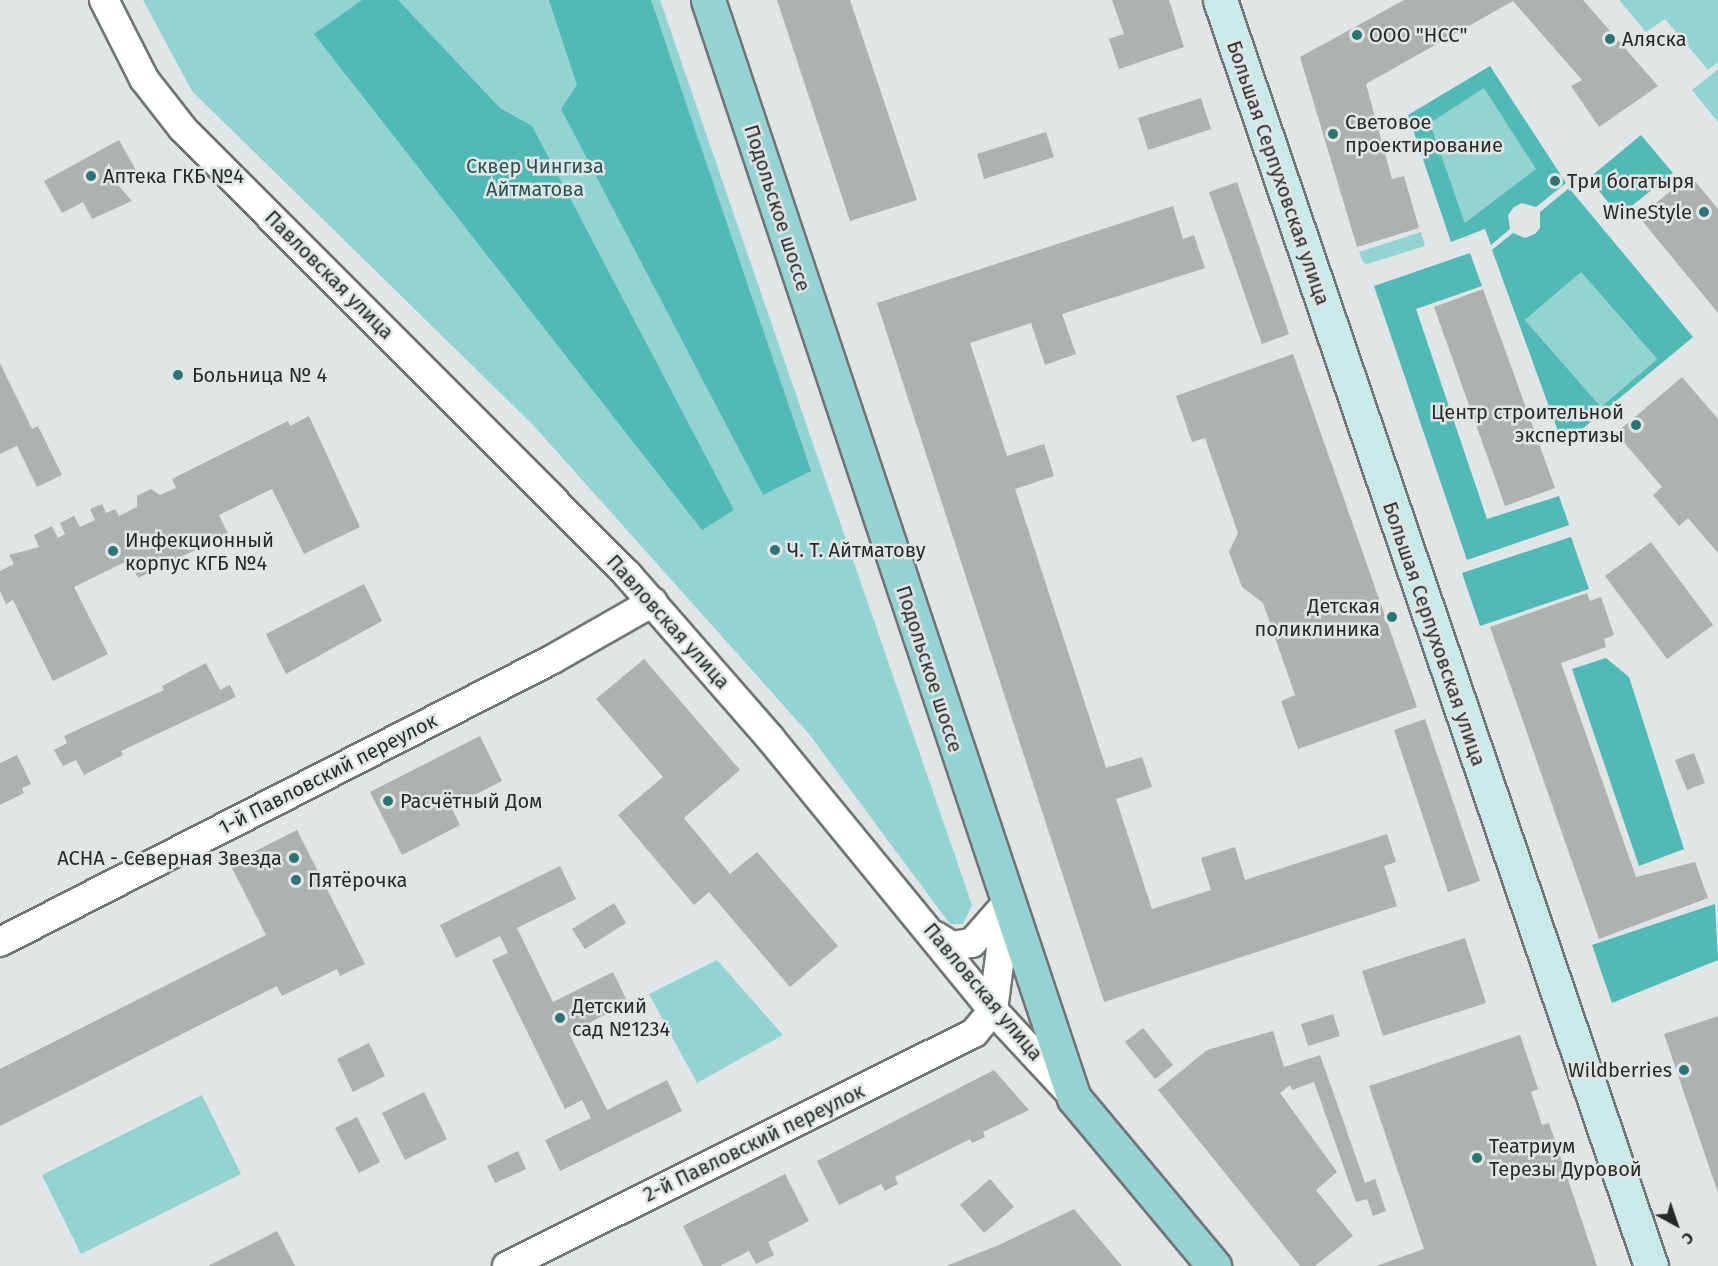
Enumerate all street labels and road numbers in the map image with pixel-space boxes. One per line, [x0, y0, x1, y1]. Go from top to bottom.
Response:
street label: Большая Серпуховская улица [1221, 38, 1335, 308]
street label: Подольское шоссе [739, 122, 815, 294]
street label: Павловская улица [260, 206, 398, 344]
street label: Большая Серпуховская улица [1377, 499, 1491, 769]
street label: Павловская улица [601, 550, 735, 694]
street label: Подольское шоссе [891, 583, 967, 755]
street label: 1-й Павловский переулок [215, 708, 441, 840]
street label: Павловская улица [918, 918, 1048, 1066]
street label: 2-й Павловский переулок [640, 1079, 868, 1207]

